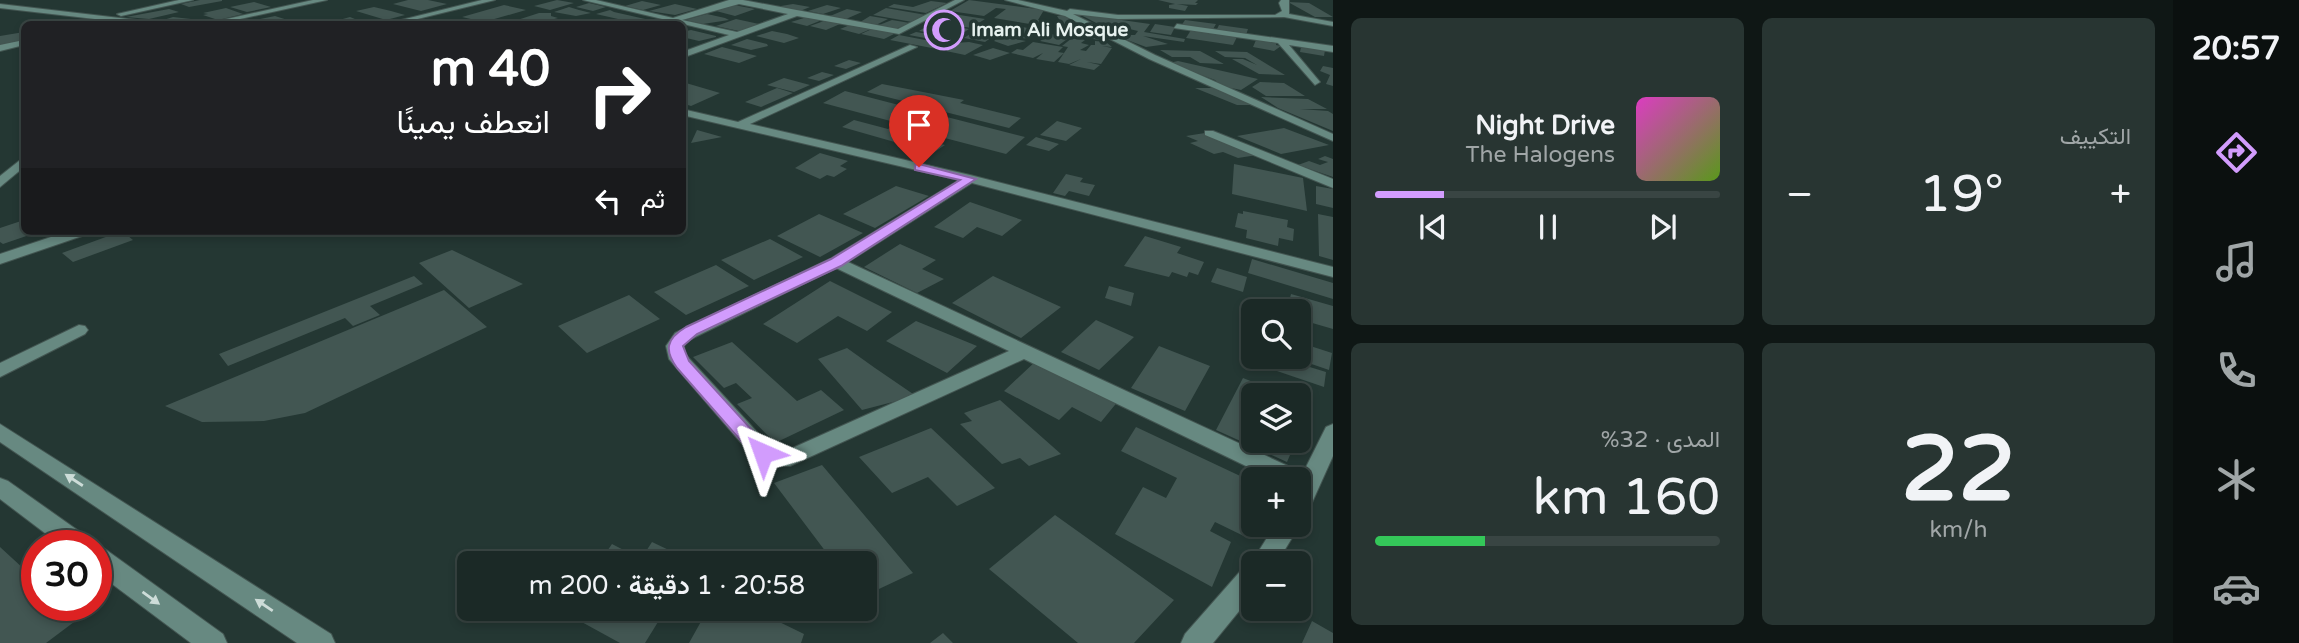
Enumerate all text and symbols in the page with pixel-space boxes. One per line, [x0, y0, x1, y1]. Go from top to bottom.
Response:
mosque icon: Imam Ali Mosque [923, 9, 965, 51]
place label: Imam Ali Mosque [971, 19, 1129, 42]
text: 20:57 [2192, 30, 2280, 68]
text: 40 m [431, 40, 550, 99]
icon: right [574, 49, 665, 140]
pin [889, 95, 949, 167]
text: انعطف يمينًا [396, 104, 550, 142]
icon: arrive [900, 106, 938, 144]
text: Night Drive [1475, 110, 1615, 141]
text: التكييف [2060, 123, 2131, 151]
icon: directions [2212, 128, 2261, 177]
text: The Halogens [1466, 141, 1615, 169]
text: 19° [1919, 163, 2004, 226]
text: − [1786, 172, 1813, 218]
text: + [2110, 172, 2131, 218]
icon: left [589, 182, 627, 220]
text: ثم [641, 184, 665, 215]
icon: previous [1414, 208, 1452, 246]
icon: pause [1529, 208, 1567, 246]
icon: next [1644, 208, 1682, 246]
icon: music [2212, 237, 2261, 286]
map controls [1241, 299, 1311, 621]
button: search [1241, 299, 1311, 369]
icon: phone [2212, 346, 2261, 395]
button: layers [1241, 383, 1311, 453]
text: 22 [1901, 415, 2016, 525]
position arrow [726, 416, 800, 490]
text: المدى · 32% [1601, 426, 1720, 454]
icon: climate [2212, 455, 2261, 504]
text: 160 km [1532, 466, 1720, 529]
button: + [1241, 467, 1311, 537]
one-way arrow [65, 473, 83, 487]
text: km/h [1930, 516, 1987, 544]
speed limit sign: 30 [21, 530, 112, 621]
button: − [1241, 551, 1311, 621]
icon: car [2212, 564, 2261, 613]
text: 20:58 · 1 دقيقة · 200 m [529, 570, 805, 601]
one-way arrow [142, 590, 160, 604]
one-way arrow [255, 598, 273, 612]

